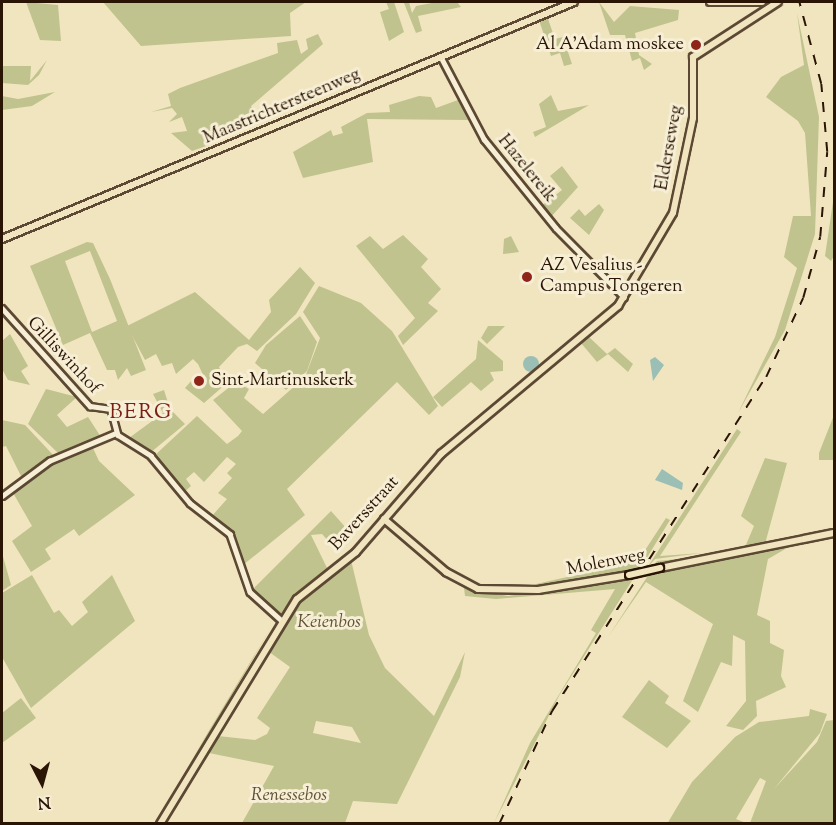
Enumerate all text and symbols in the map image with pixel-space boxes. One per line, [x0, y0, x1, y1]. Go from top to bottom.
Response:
place label: Al A’Adam moskee [536, 34, 684, 56]
marker: Al A’Adam moskee [689, 38, 703, 52]
street label: Maastrichtersteenweg [200, 64, 364, 150]
street label: Elderseweg [652, 104, 688, 192]
street label: Hazelereik [492, 131, 560, 207]
place label: AZ Vesalius - Campus Tongeren [540, 256, 683, 298]
marker: AZ Vesalius - Campus Tongeren [518, 268, 536, 286]
street label: Gilliswinhof [22, 313, 104, 399]
place label: Sint-Martinuskerk [211, 370, 354, 392]
marker: Sint-Martinuskerk [192, 374, 206, 388]
district label: BERG [109, 400, 173, 426]
street label: Baversstraat [326, 472, 404, 556]
street label: Molenweg [565, 545, 647, 581]
park label: Keienbos [297, 612, 361, 634]
north arrow [12, 753, 72, 813]
park label: Renessebos [251, 785, 327, 807]
text: N [36, 789, 51, 814]

